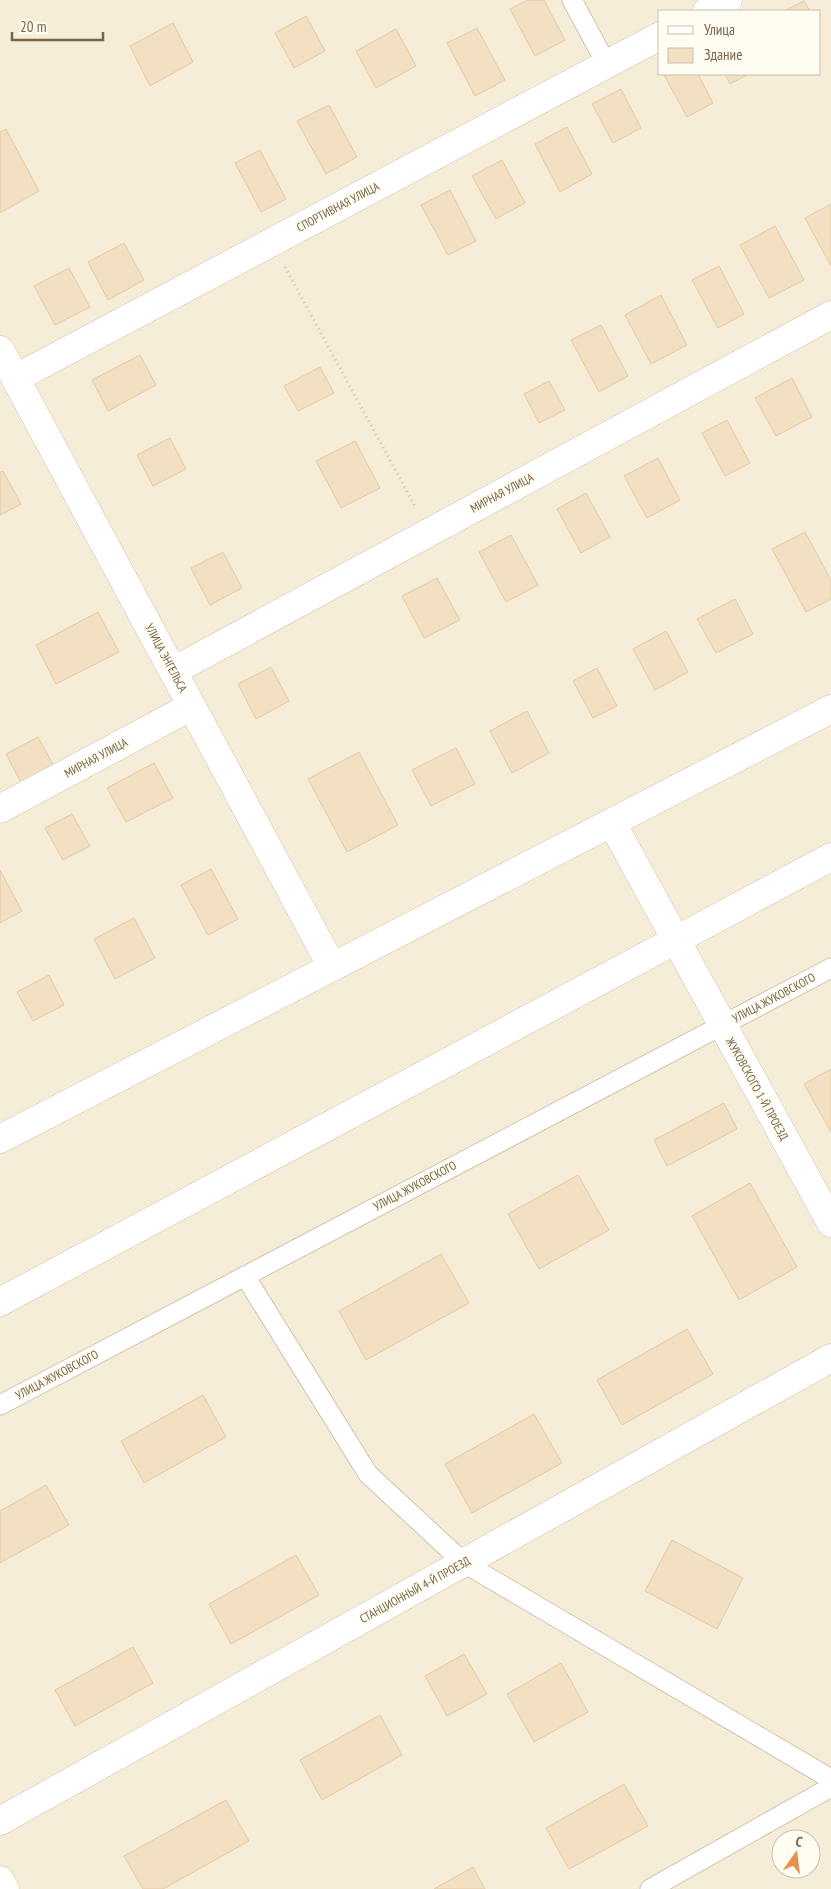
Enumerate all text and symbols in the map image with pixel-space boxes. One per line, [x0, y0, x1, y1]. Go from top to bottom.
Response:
scale bar [12, 10, 104, 42]
legend [658, 10, 821, 75]
text: 20 m [20, 17, 46, 36]
text: Улица [704, 20, 735, 39]
text: Здание [704, 45, 742, 64]
street label: СПОРТИВНАЯ УЛИЦА [294, 178, 382, 235]
street label: МИРНАЯ УЛИЦА [468, 469, 536, 516]
street label: УЛИЦА ЭНГЕЛЬСА [142, 621, 191, 695]
street label: МИРНАЯ УЛИЦА [62, 734, 130, 781]
street label: УЛИЦА ЖУКОВСКОГО [730, 969, 818, 1026]
street label: ЖУКОВСКОГО 1-Й ПРОЕЗД [722, 1034, 792, 1143]
street label: УЛИЦА ЖУКОВСКОГО [371, 1157, 459, 1214]
street label: УЛИЦА ЖУКОВСКОГО [13, 1346, 101, 1403]
street label: СТАНЦИОННЫЙ 4-Й ПРОЕЗД [357, 1553, 473, 1626]
north arrow [771, 1829, 821, 1879]
text: С [794, 1832, 805, 1851]

